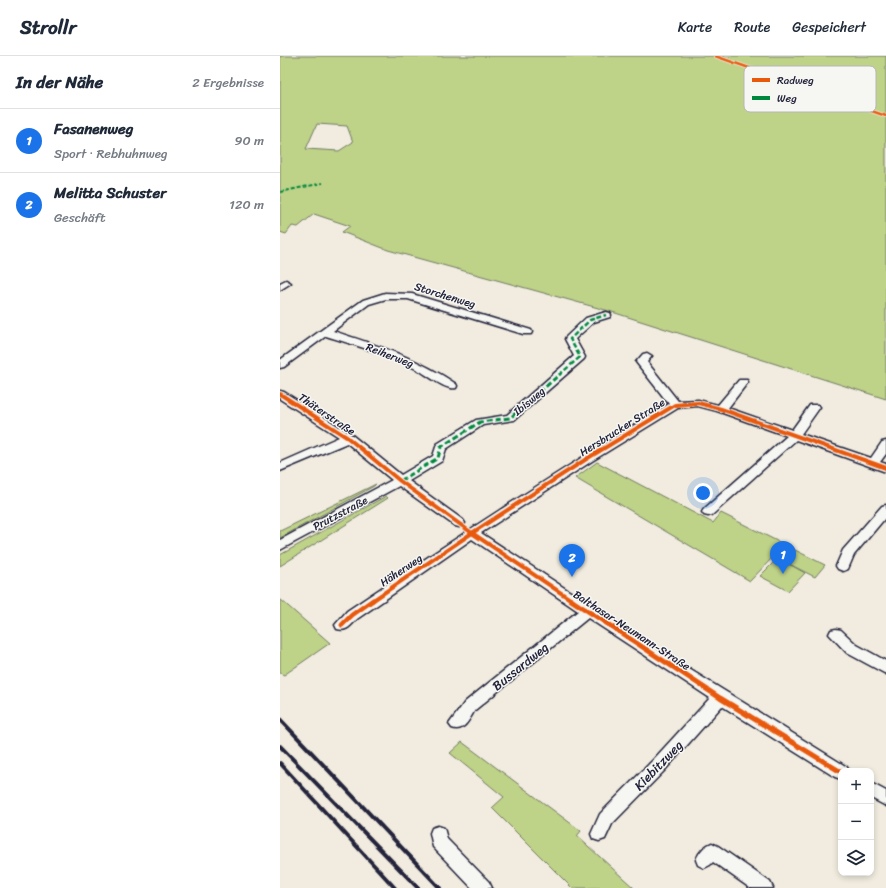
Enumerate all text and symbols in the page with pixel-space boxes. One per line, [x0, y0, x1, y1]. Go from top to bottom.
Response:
text: Strollr [20, 11, 76, 44]
text: Karte [678, 15, 712, 40]
text: Route [734, 15, 770, 40]
text: Gespeichert [792, 15, 866, 40]
legend [744, 66, 876, 112]
text: In der Nähe [16, 67, 103, 97]
text: 2 Ergebnisse [192, 71, 264, 94]
text: Radweg [777, 71, 814, 90]
text: Weg [777, 89, 797, 108]
text: Fasanenweg [54, 116, 133, 142]
text: 1 [26, 129, 32, 152]
text: 90 m [234, 129, 264, 152]
text: Sport · Rebhuhnweg [54, 142, 168, 165]
text: Melitta Schuster [54, 180, 166, 206]
text: 2 [25, 193, 33, 216]
text: 120 m [229, 193, 264, 216]
text: Geschäft [54, 206, 106, 229]
street label: Storchenweg [412, 277, 478, 314]
street label: Reiherweg [363, 338, 417, 373]
street label: Ibisweg [508, 382, 550, 421]
street label: Thäterstraße [294, 388, 360, 441]
street label: Hersbrucker Straße [576, 393, 669, 462]
your location [693, 483, 713, 503]
street label: Prutzstraße [309, 491, 372, 536]
pin: 1 [770, 541, 796, 574]
pin: 2 [559, 544, 585, 577]
street label: Häherweg [376, 549, 427, 592]
street label: Balthasar-Neumann-Straße [569, 585, 694, 676]
street label: Bussardweg [487, 636, 554, 697]
street label: Kiebitzweg [628, 734, 689, 796]
map controls [838, 768, 874, 876]
button: + [838, 768, 874, 804]
button: − [838, 804, 874, 840]
button: layers [838, 840, 874, 876]

